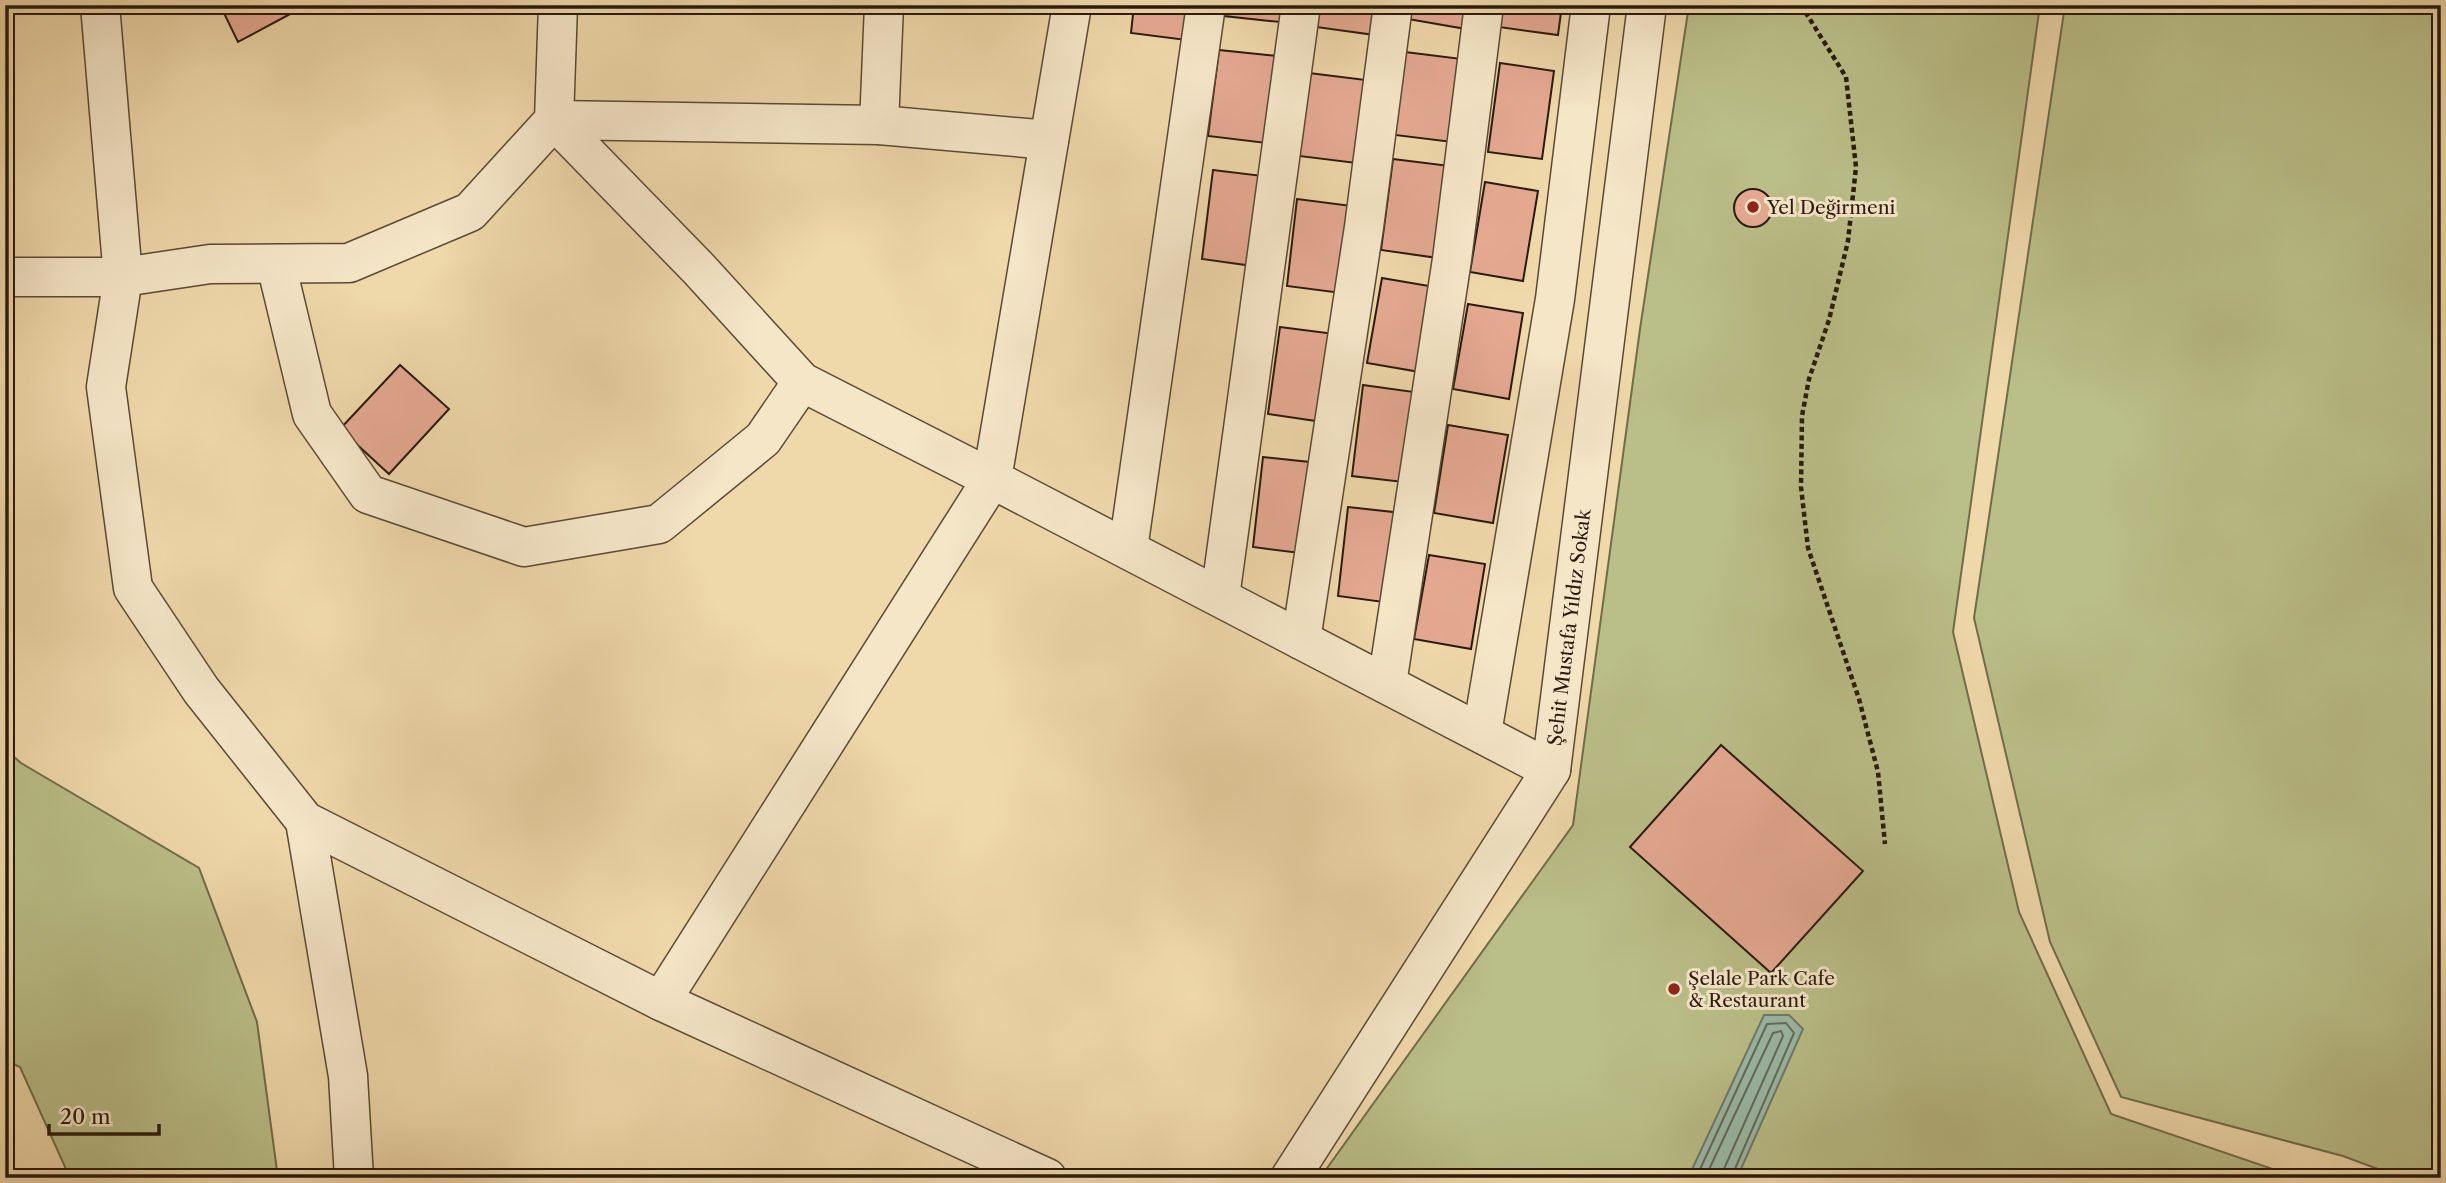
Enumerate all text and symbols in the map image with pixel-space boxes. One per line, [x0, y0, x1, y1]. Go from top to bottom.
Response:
place label: Yel Değirmeni [1766, 196, 1896, 219]
marker: Yel Değirmeni [1745, 199, 1761, 215]
street label: Şehit Mustafa Yıldız Sokak [1543, 507, 1595, 747]
place label: Şelale Park Cafe & Restaurant [1688, 967, 1835, 1012]
marker: Şelale Park Cafe & Restaurant [1666, 981, 1682, 997]
scale bar [49, 1092, 159, 1136]
text: 20 m [60, 1104, 111, 1129]

